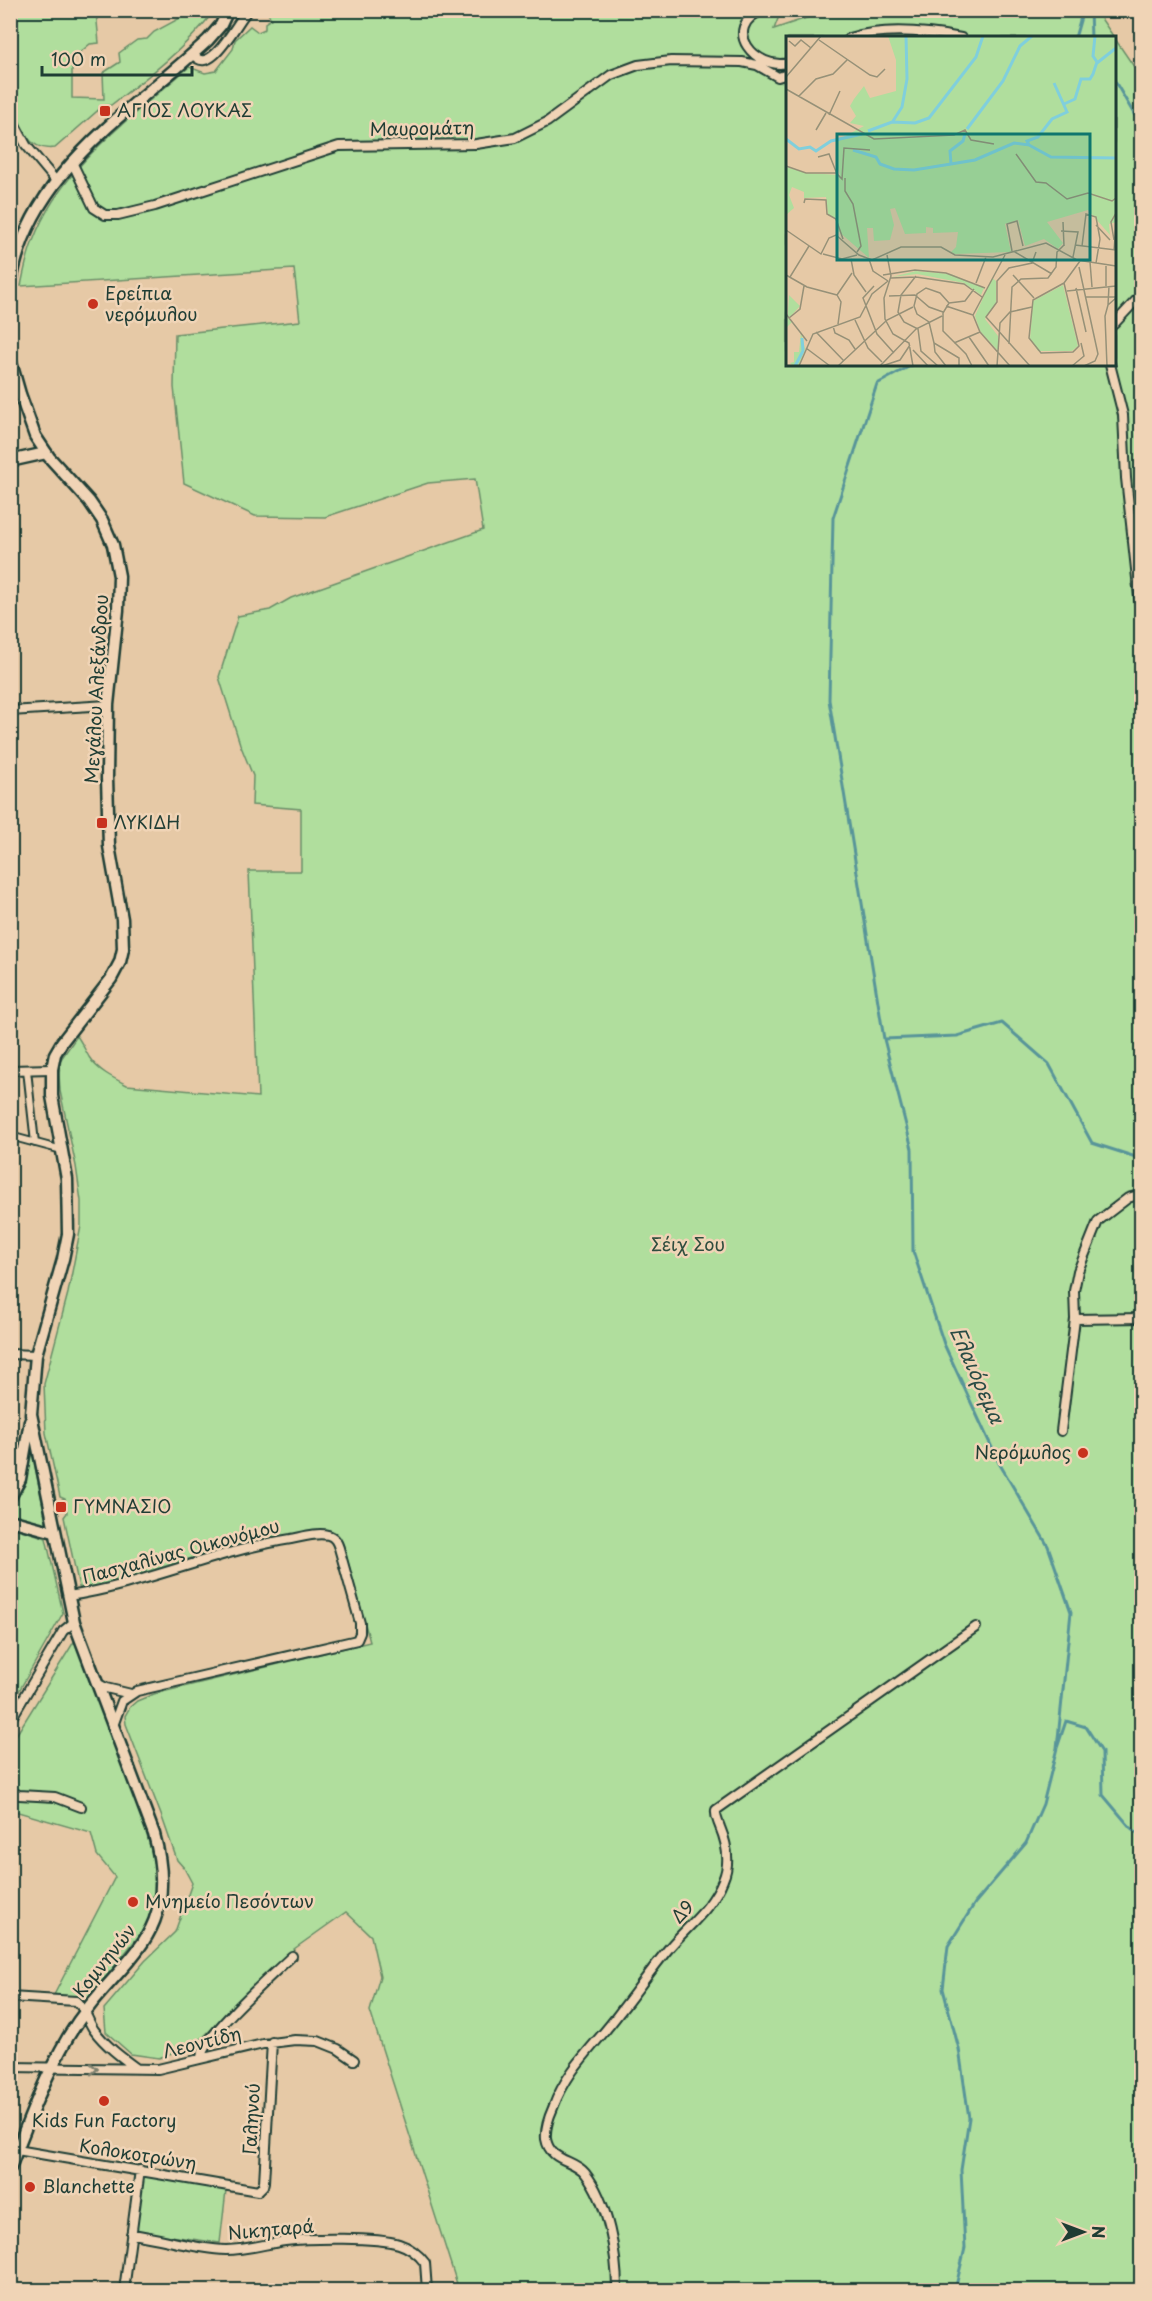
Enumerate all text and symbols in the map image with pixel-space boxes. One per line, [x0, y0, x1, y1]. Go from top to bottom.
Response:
inset map [786, 36, 1116, 366]
scale bar [42, 39, 192, 77]
text: 100 m [51, 45, 106, 72]
place label: ΑΓΙΟΣ ΛΟΥΚΑΣ [117, 96, 252, 123]
marker: ΑΓΙΟΣ ΛΟΥΚΑΣ [98, 104, 112, 118]
street label: Μαυρομάτη [369, 113, 475, 142]
place label: Ερείπια νερόμυλου [105, 279, 198, 327]
marker: Ερείπια νερόμυλου [86, 297, 100, 311]
street label: Μεγάλου Αλεξάνδρου [77, 594, 114, 784]
place label: ΛΥΚΙΔΗ [114, 808, 180, 835]
marker: ΛΥΚΙΔΗ [95, 816, 109, 830]
park label: Σέιχ Σου [651, 1230, 725, 1257]
water label: Ελαιόρεμα [943, 1321, 1013, 1430]
place label: Νερόμυλος [975, 1438, 1071, 1465]
marker: Νερόμυλος [1076, 1446, 1090, 1460]
place label: ΓΥΜΝΑΣΙΟ [73, 1492, 171, 1519]
marker: ΓΥΜΝΑΣΙΟ [54, 1500, 68, 1514]
street label: Πασχαλίνας Οικονόμου [79, 1511, 282, 1590]
place label: Μνημείο Πεσόντων [145, 1887, 314, 1914]
street label: Δ9 [664, 1893, 700, 1929]
marker: Μνημείο Πεσόντων [126, 1895, 140, 1909]
street label: Κομνηνών [66, 1918, 142, 2003]
street label: Λεοντίδη [160, 2019, 244, 2064]
one-way arrow [90, 2063, 99, 2075]
street label: Γαληνού [235, 2082, 266, 2155]
marker: Kids Fun Factory [97, 2094, 111, 2108]
place label: Kids Fun Factory [32, 2106, 176, 2133]
street label: Κολοκοτρώνη [78, 2131, 199, 2176]
place label: Blanchette [42, 2172, 135, 2199]
marker: Blanchette [23, 2180, 37, 2194]
north arrow [1053, 2202, 1113, 2262]
street label: Νικηταρά [227, 2211, 315, 2246]
text: N [1087, 2226, 1111, 2238]

